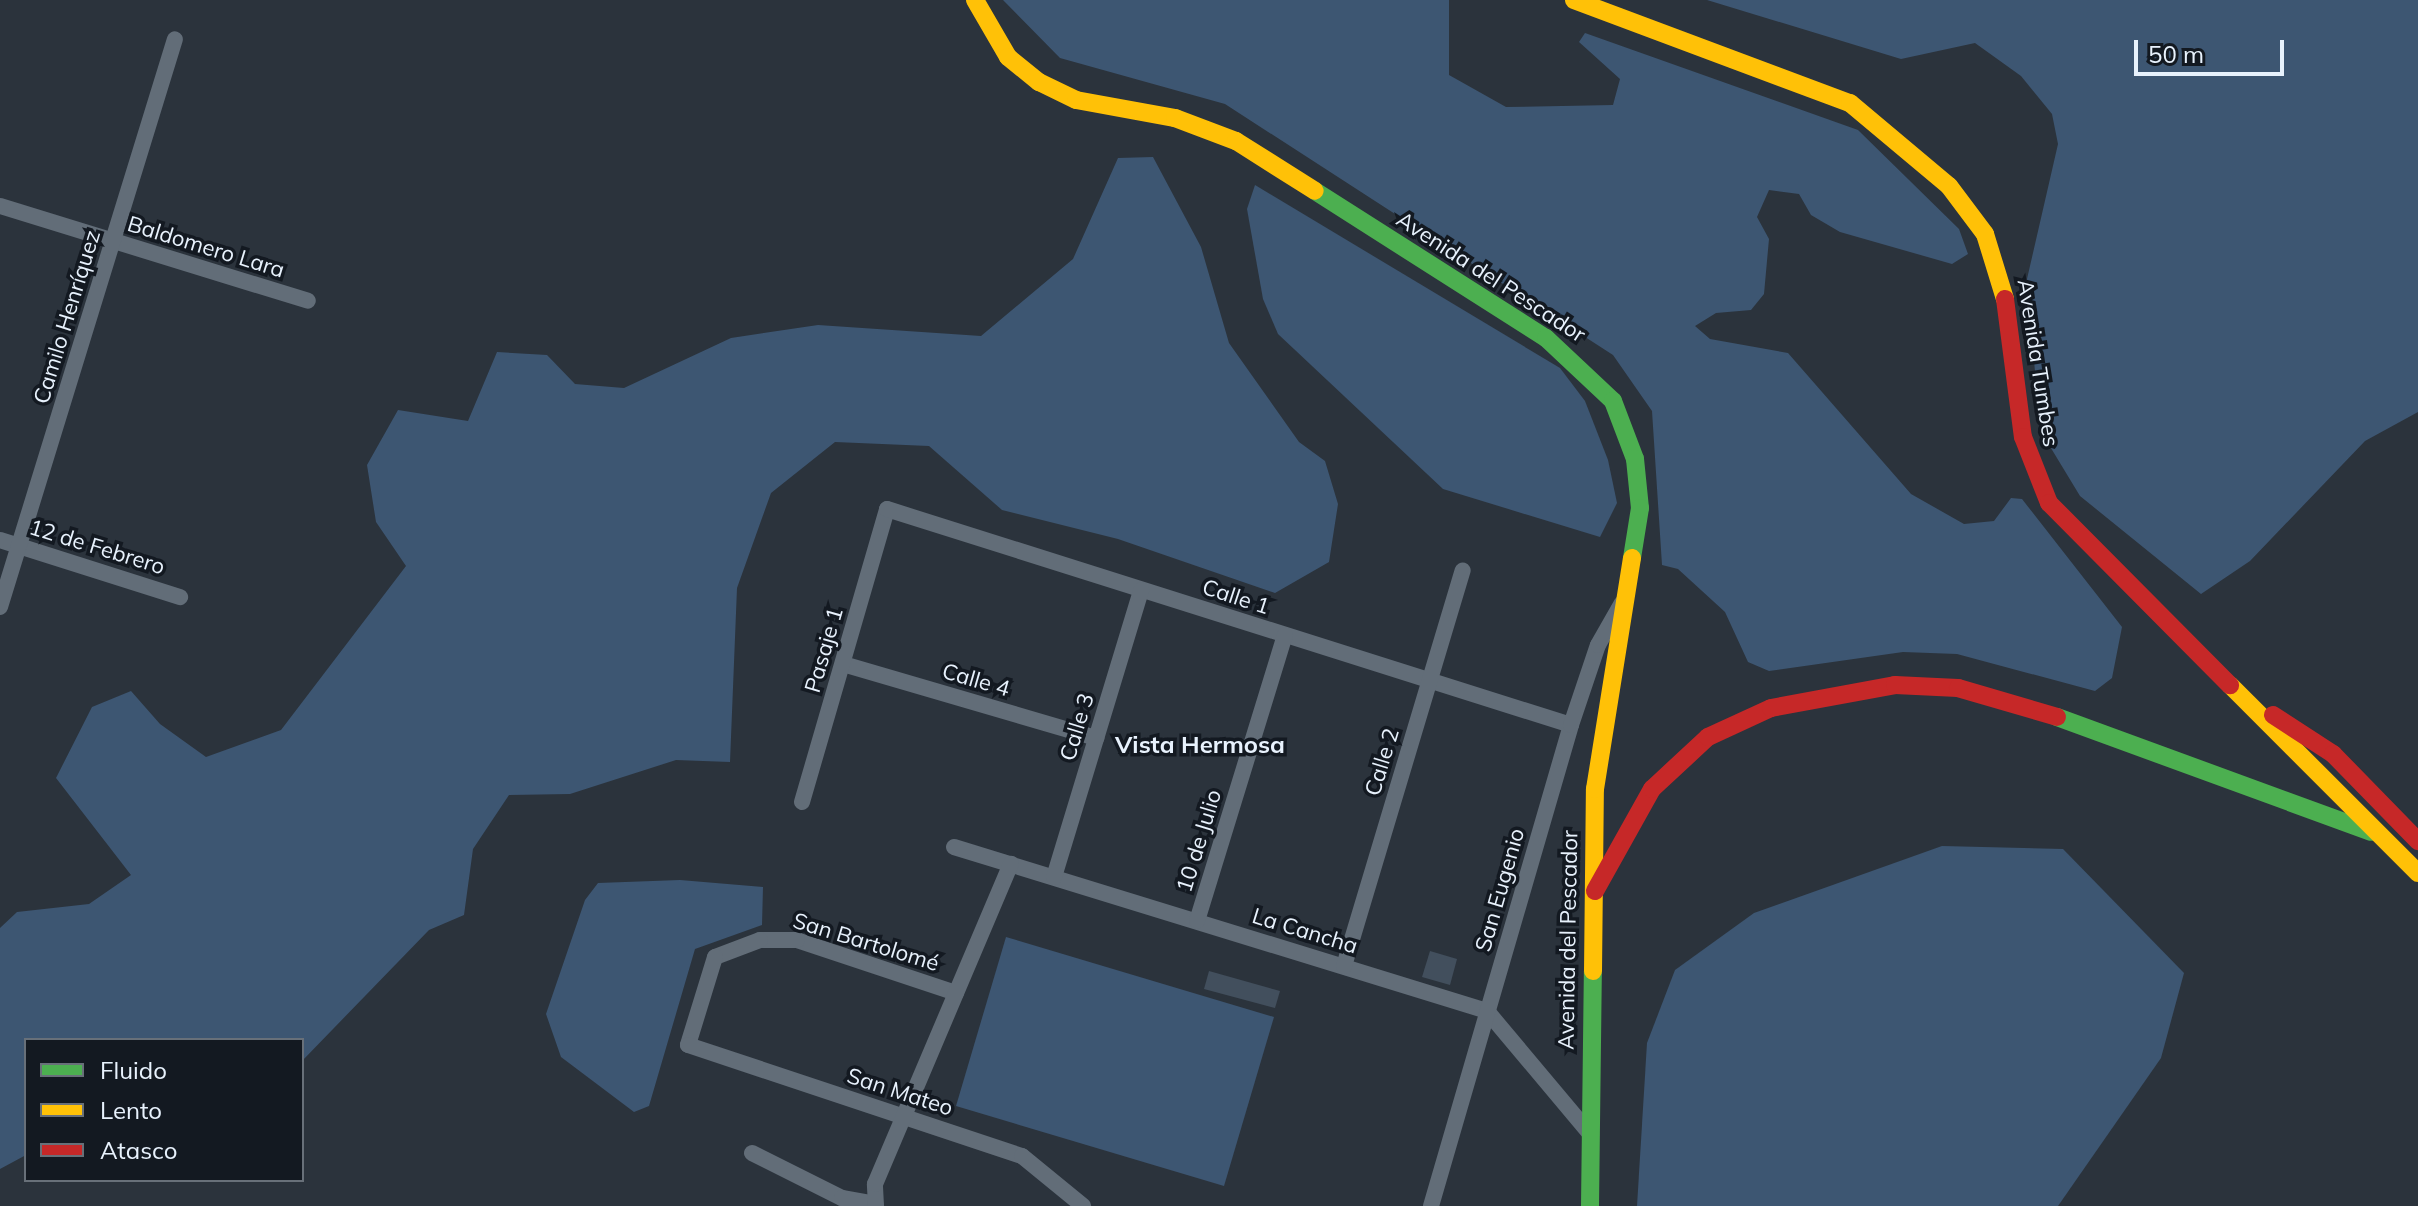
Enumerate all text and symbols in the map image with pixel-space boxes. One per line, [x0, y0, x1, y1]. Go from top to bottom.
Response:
scale bar [2138, 24, 2288, 74]
text: 50 m [2148, 39, 2204, 69]
street label: Avenida del Pescador [1392, 206, 1590, 348]
street label: Baldomero Lara [124, 211, 288, 283]
street label: Camilo Henríquez [28, 227, 106, 407]
street label: Avenida Tumbes [2012, 277, 2064, 449]
street label: 12 de Febrero [26, 514, 168, 580]
street label: Calle 1 [1199, 574, 1273, 620]
street label: Pasaje 1 [799, 604, 849, 696]
street label: Calle 4 [939, 658, 1013, 702]
street label: Calle 3 [1054, 690, 1100, 764]
street label: Calle 2 [1359, 725, 1405, 799]
district label: Vista Hermosa [1115, 731, 1285, 759]
street label: 10 de Julio [1171, 786, 1227, 896]
street label: San Eugenio [1470, 825, 1530, 955]
street label: Avenida del Pescador [1553, 830, 1583, 1050]
street label: La Cancha [1249, 902, 1361, 960]
street label: San Bartolomé [790, 907, 942, 977]
legend [24, 1038, 304, 1182]
text: Fluido [100, 1055, 167, 1085]
street label: San Mateo [844, 1062, 956, 1122]
text: Lento [100, 1095, 162, 1125]
text: Atasco [100, 1135, 177, 1165]

